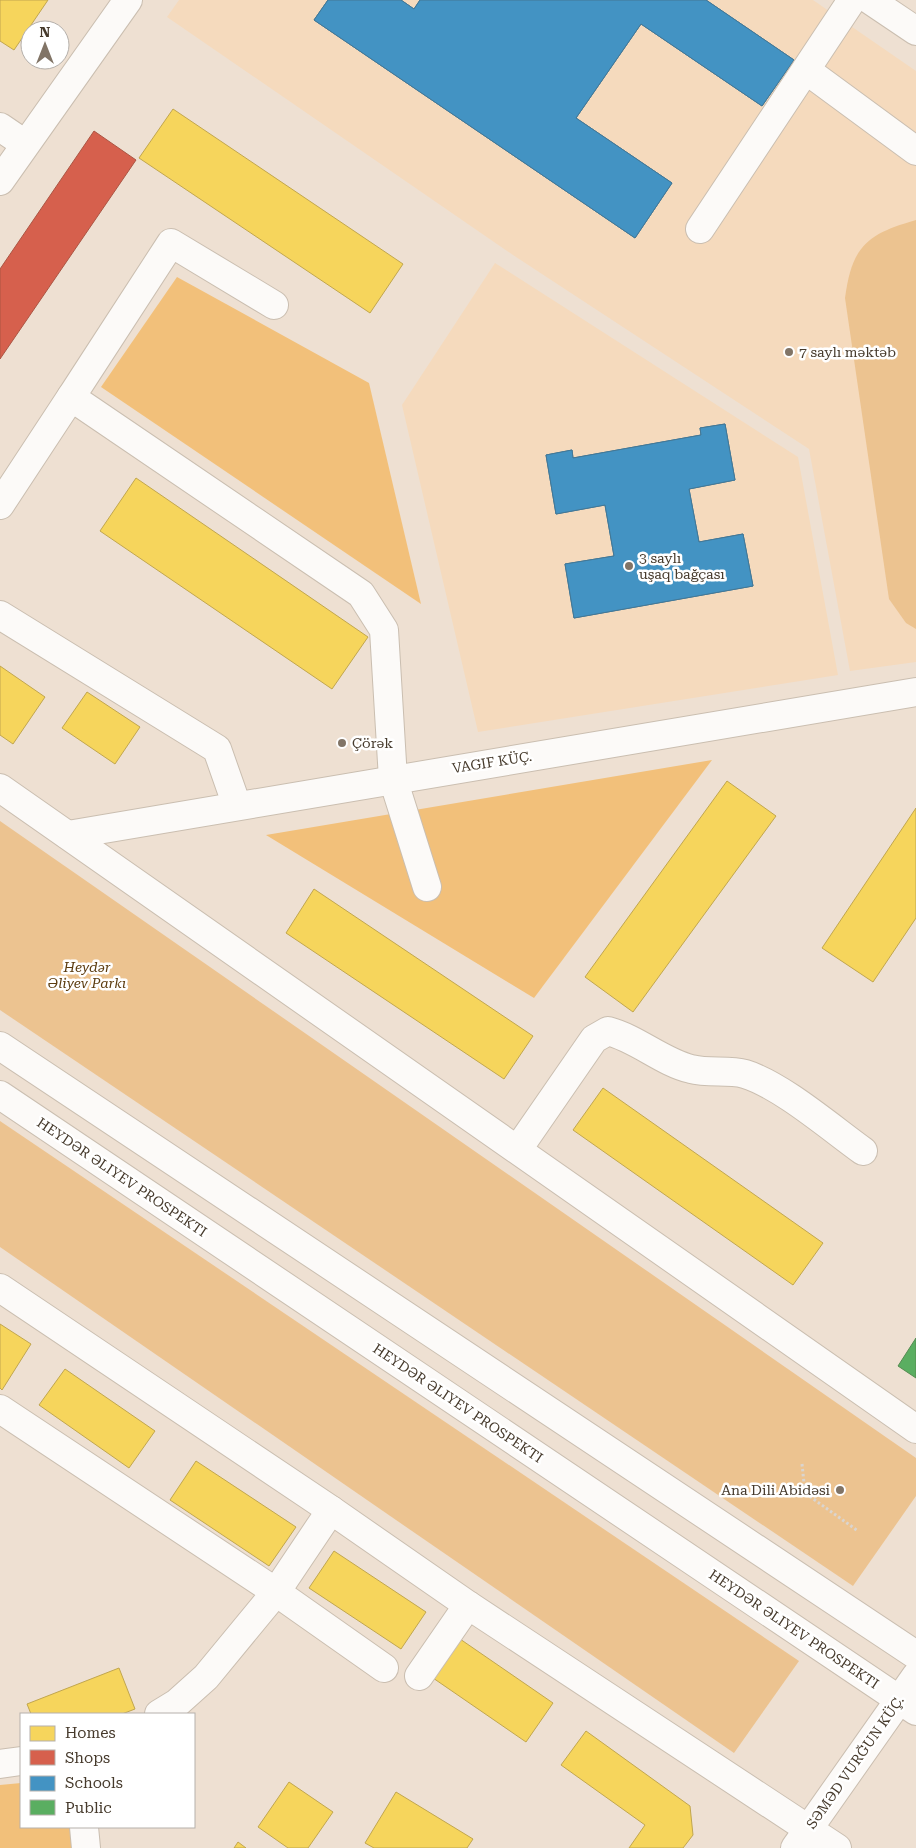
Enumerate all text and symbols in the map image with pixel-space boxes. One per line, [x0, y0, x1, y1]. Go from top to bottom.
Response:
north arrow [20, 20, 70, 70]
text: N [40, 24, 51, 40]
place label: 7 saylı məktəb [799, 344, 896, 360]
marker: 7 saylı məktəb [783, 346, 795, 358]
place label: 3 saylı uşaq bağçası [639, 550, 725, 582]
marker: 3 saylı uşaq bağçası [623, 560, 635, 572]
place label: Çörək [352, 735, 393, 751]
marker: Çörək [336, 737, 348, 749]
street label: VAGIF KÜÇ. [451, 748, 533, 776]
park label: Heydər Əliyev Parkı [48, 959, 126, 991]
street label: HEYDƏR ƏLIYEV PROSPEKTI [34, 1114, 210, 1240]
street label: HEYDƏR ƏLIYEV PROSPEKTI [370, 1340, 546, 1466]
place label: Ana Dili Abidəsi [721, 1482, 831, 1498]
marker: Ana Dili Abidəsi [834, 1484, 846, 1496]
street label: HEYDƏR ƏLIYEV PROSPEKTI [706, 1566, 882, 1692]
street label: SƏMƏD VURĞUN KÜÇ. [803, 1692, 907, 1832]
legend [20, 1713, 195, 1828]
text: Homes [65, 1724, 116, 1742]
text: Shops [65, 1749, 110, 1767]
text: Schools [65, 1774, 123, 1792]
text: Public [65, 1799, 112, 1817]

